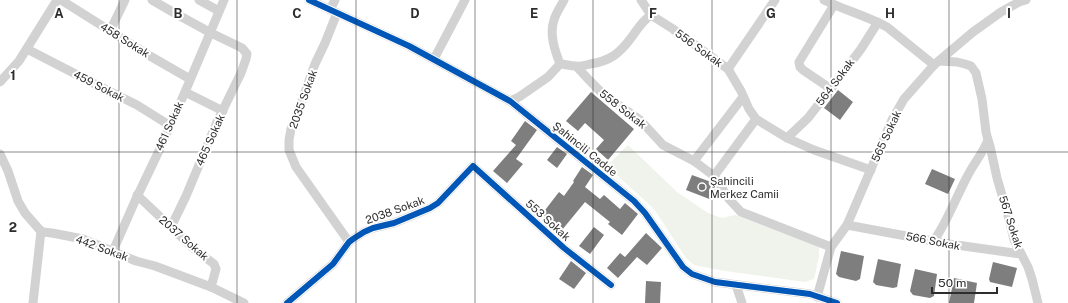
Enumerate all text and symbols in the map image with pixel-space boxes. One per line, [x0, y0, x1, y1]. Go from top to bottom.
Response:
text: A [54, 6, 64, 21]
text: B [174, 6, 183, 21]
text: C [292, 6, 302, 21]
text: D [410, 6, 420, 21]
text: E [530, 6, 538, 21]
text: F [649, 6, 657, 21]
text: G [766, 6, 776, 21]
text: H [885, 6, 895, 21]
text: I [1007, 6, 1011, 21]
street label: 458 Sokak [98, 20, 152, 60]
street label: 556 Sokak [673, 27, 725, 69]
street label: 564 Sokak [814, 56, 856, 108]
text: 1 [10, 68, 16, 83]
street label: 459 Sokak [72, 68, 126, 104]
street label: 2035 Sokak [287, 68, 319, 130]
street label: 558 Sokak [597, 87, 649, 131]
street label: 461 Sokak [153, 99, 185, 153]
street label: 565 Sokak [869, 108, 903, 164]
street label: 465 Sokak [193, 112, 227, 168]
street label: Şahincili Cadde [550, 119, 620, 179]
place label: Şahincili Merkez Camii [710, 175, 779, 200]
marker: Şahincili Merkez Camii [697, 182, 707, 192]
street label: 2038 Sokak [364, 194, 426, 226]
street label: 567 Sokak [997, 194, 1025, 250]
street label: 553 Sokak [523, 197, 573, 243]
street label: 2037 Sokak [157, 213, 211, 263]
text: 2 [9, 220, 17, 235]
street label: 566 Sokak [905, 230, 961, 252]
street label: 442 Sokak [74, 233, 130, 263]
scale bar [932, 269, 997, 295]
text: 50 m [938, 276, 966, 290]

